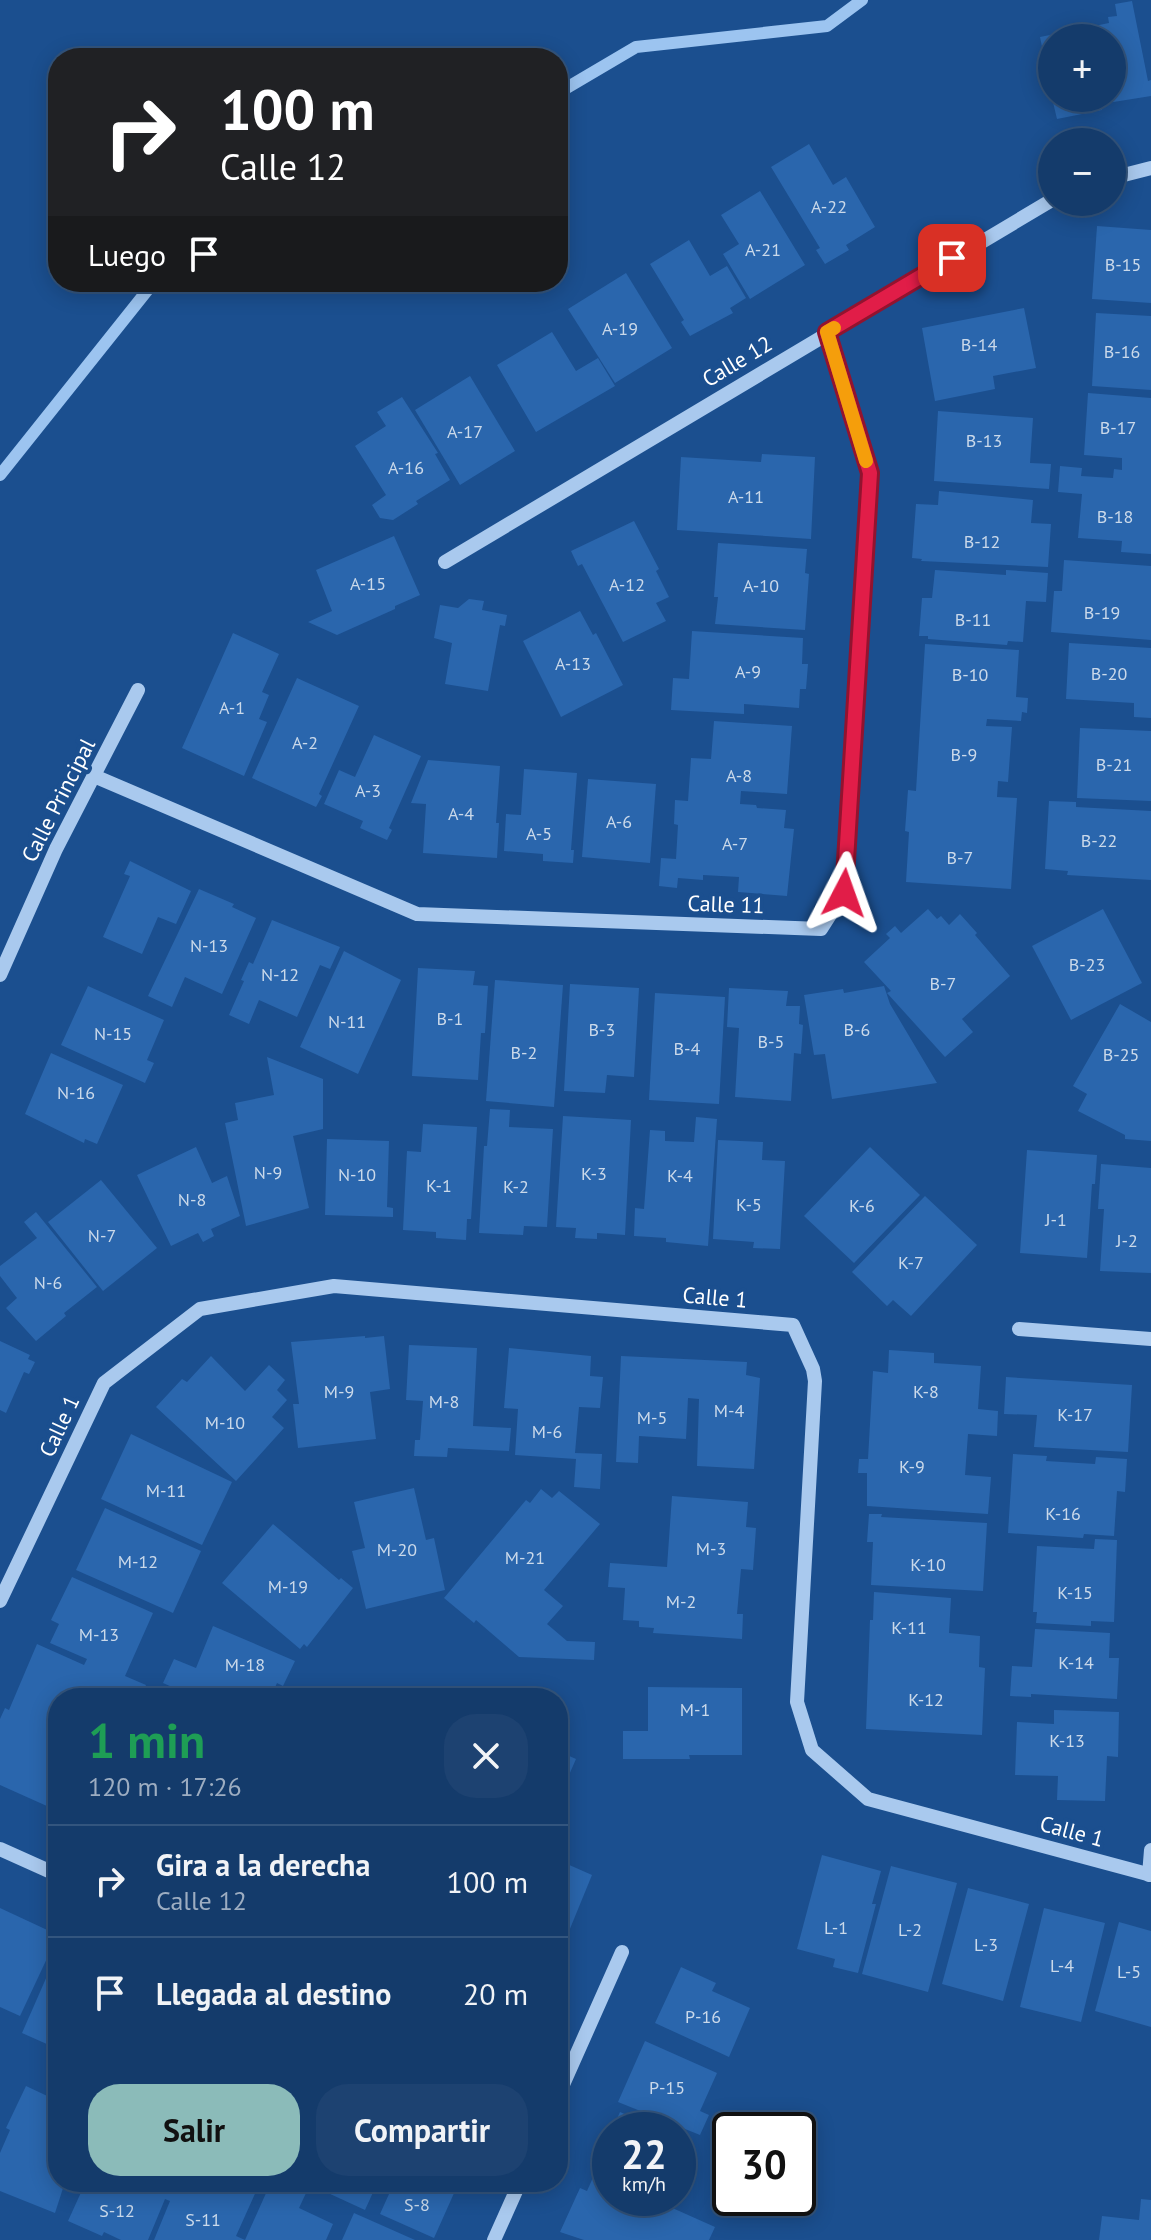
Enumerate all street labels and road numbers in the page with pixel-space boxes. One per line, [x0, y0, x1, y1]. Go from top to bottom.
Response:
street label: Calle 12 [697, 329, 777, 393]
street label: Calle Principal [15, 733, 101, 866]
street label: Calle 11 [687, 889, 765, 919]
street label: Calle 1 [681, 1280, 749, 1314]
street label: Calle 1 [33, 1391, 85, 1461]
street label: Calle 1 [1037, 1809, 1107, 1853]

